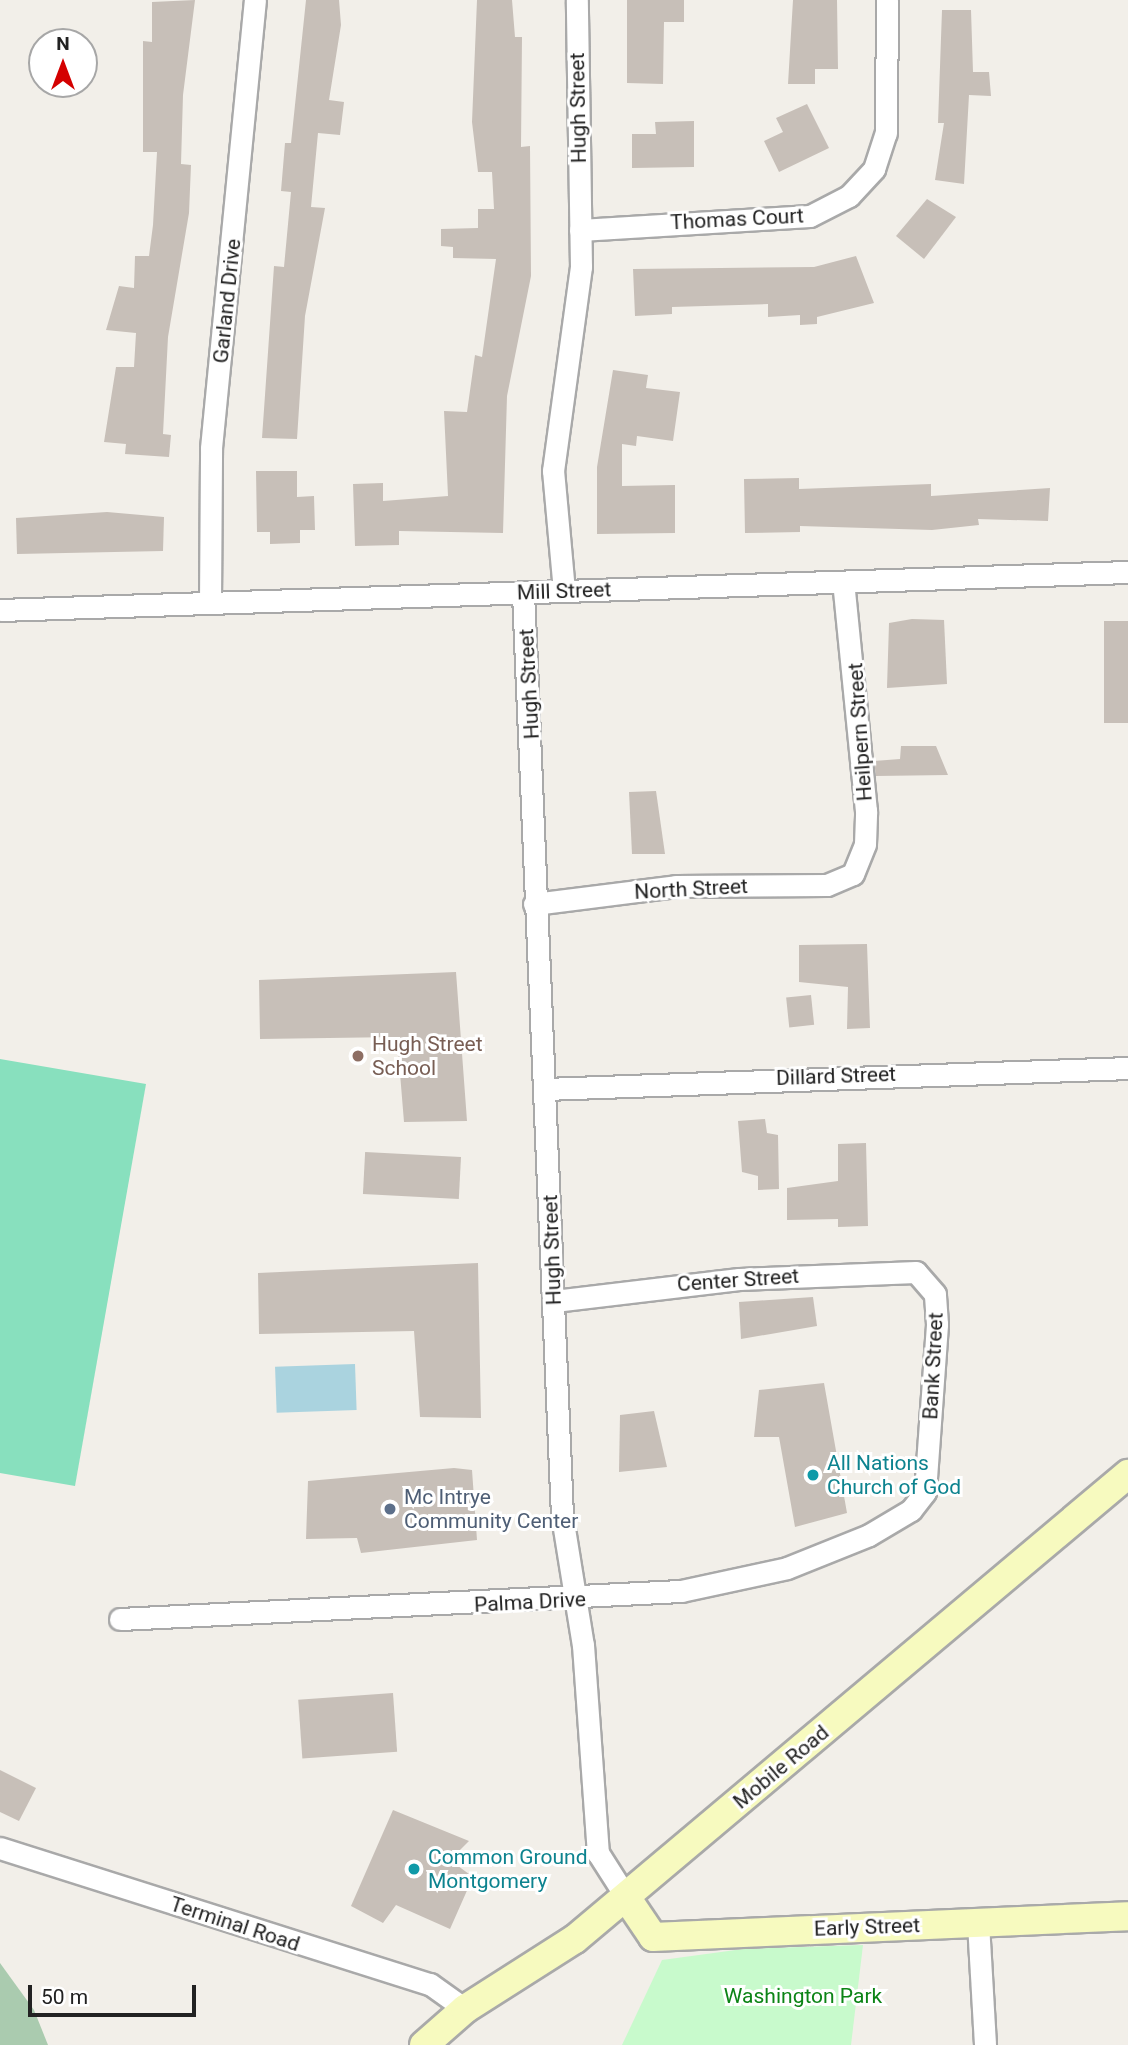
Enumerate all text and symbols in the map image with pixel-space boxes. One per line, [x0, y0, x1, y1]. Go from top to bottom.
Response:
north arrow [28, 28, 98, 98]
text: N [56, 32, 70, 55]
street label: Hugh Street [564, 53, 592, 163]
street label: Thomas Court [670, 203, 804, 235]
street label: Garland Drive [208, 237, 246, 365]
street label: Mill Street [516, 577, 612, 605]
street label: Hugh Street [514, 628, 544, 740]
street label: Heilpern Street [843, 662, 877, 802]
street label: North Street [634, 873, 748, 905]
place label: Hugh Street School [372, 1031, 483, 1081]
marker: Hugh Street School [350, 1048, 366, 1064]
street label: Dillard Street [776, 1061, 896, 1091]
street label: Hugh Street [537, 1194, 567, 1306]
street label: Center Street [676, 1263, 800, 1297]
street label: Bank Street [918, 1312, 948, 1420]
place label: All Nations Church of God [827, 1450, 961, 1500]
marker: All Nations Church of God [805, 1467, 821, 1483]
place label: Mc Intrye Community Center [404, 1484, 578, 1534]
marker: Mc Intrye Community Center [382, 1501, 398, 1517]
street label: Palma Drive [473, 1586, 587, 1618]
street label: Mobile Road [728, 1720, 834, 1814]
place label: Common Ground Montgomery [428, 1844, 587, 1894]
marker: Common Ground Montgomery [406, 1861, 422, 1877]
street label: Terminal Road [167, 1891, 303, 1957]
street label: Early Street [814, 1913, 920, 1941]
scale bar [32, 1972, 200, 2016]
park label: Washington Park [724, 1983, 882, 2009]
text: 50 m [41, 1985, 88, 2009]

